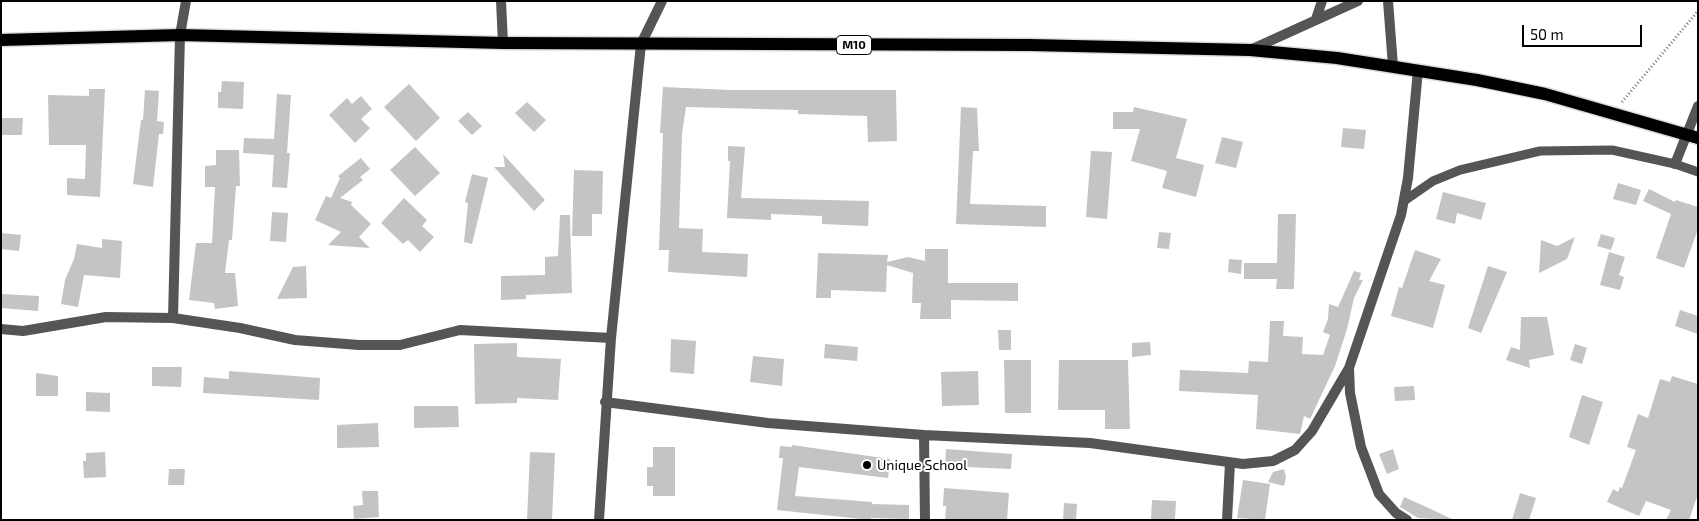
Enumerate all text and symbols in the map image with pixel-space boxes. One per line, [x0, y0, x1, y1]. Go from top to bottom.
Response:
scale bar [1524, 15, 1644, 47]
text: 50 m [1530, 25, 1564, 43]
road number: M10 [836, 36, 872, 54]
place label: Unique School [877, 457, 967, 473]
marker: Unique School [861, 459, 873, 471]

